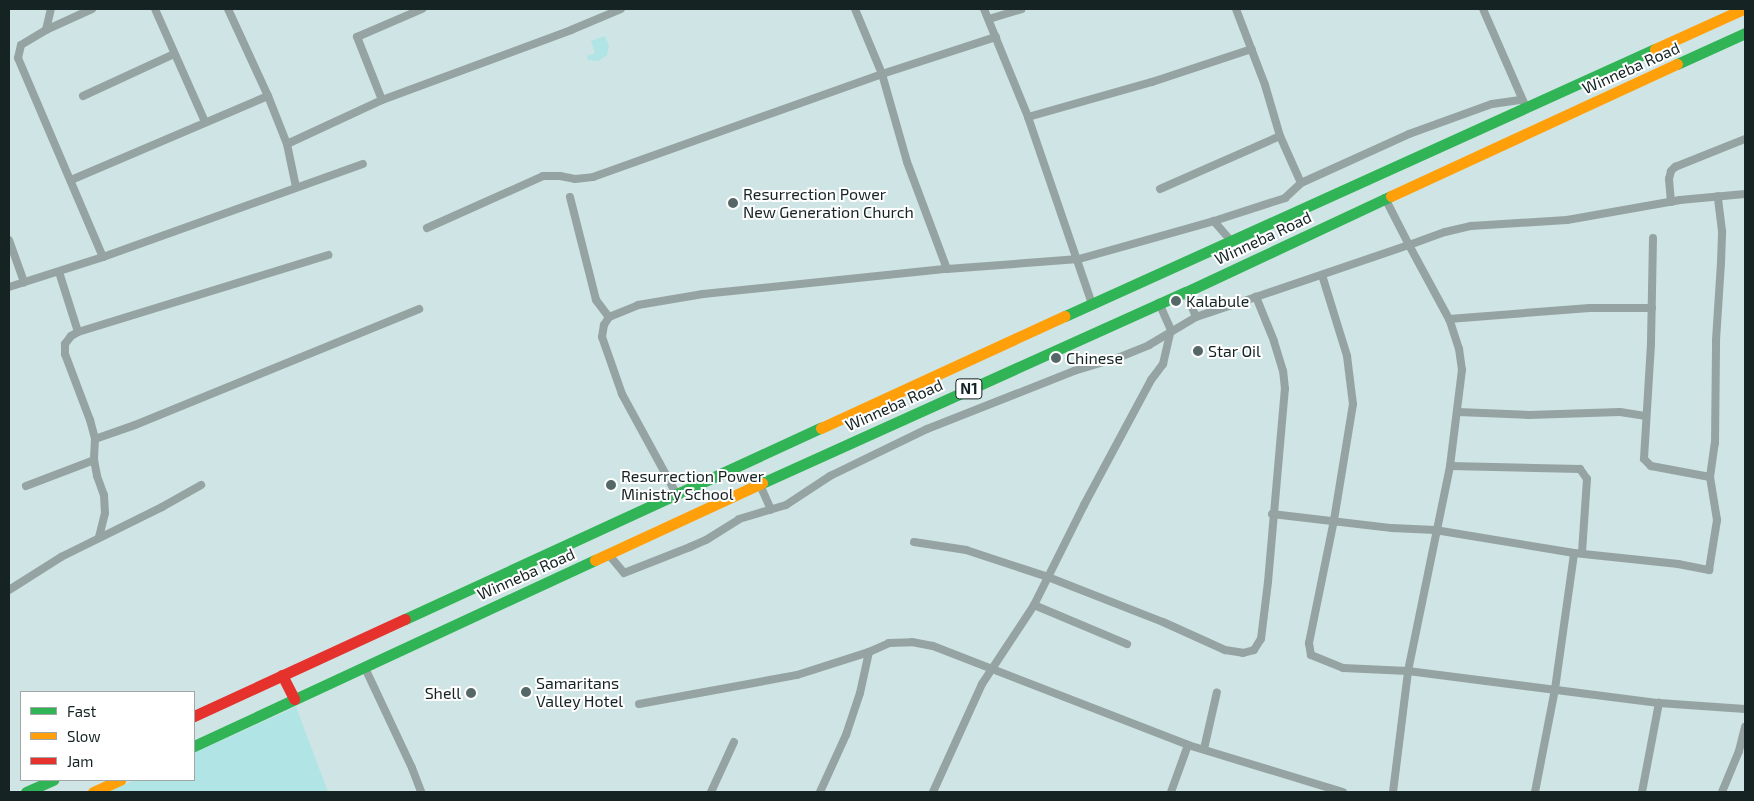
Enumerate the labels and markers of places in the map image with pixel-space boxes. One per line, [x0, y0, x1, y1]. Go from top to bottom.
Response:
place label: Resurrection Power New Generation Church [743, 184, 914, 222]
marker: Resurrection Power New Generation Church [727, 197, 739, 209]
place label: Kalabule [1186, 291, 1249, 311]
marker: Kalabule [1170, 295, 1182, 307]
place label: Star Oil [1208, 341, 1261, 361]
marker: Star Oil [1192, 345, 1204, 357]
place label: Chinese [1066, 348, 1123, 368]
marker: Chinese [1050, 352, 1062, 364]
place label: Resurrection Power Ministry School [621, 466, 764, 504]
marker: Resurrection Power Ministry School [605, 479, 617, 491]
place label: Samaritans Valley Hotel [536, 673, 623, 711]
place label: Shell [425, 683, 461, 703]
marker: Samaritans Valley Hotel [520, 686, 532, 698]
marker: Shell [465, 687, 477, 699]

